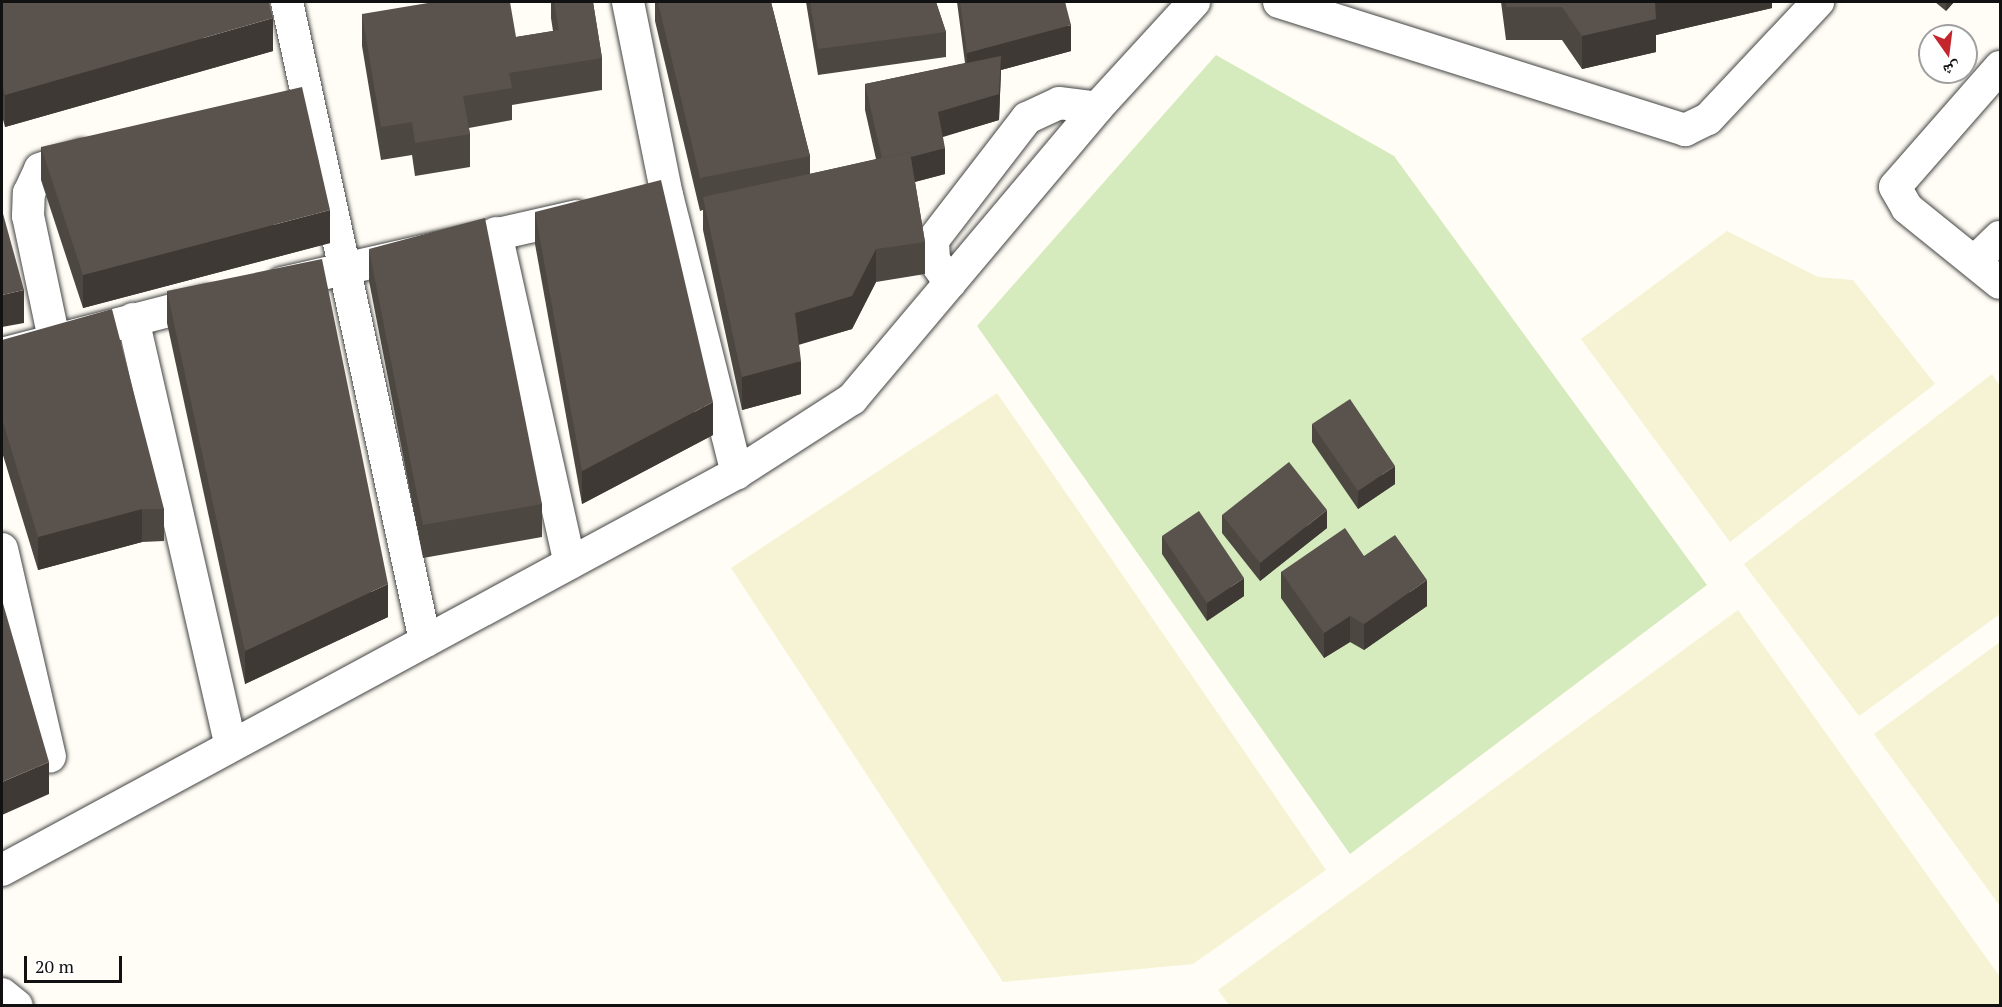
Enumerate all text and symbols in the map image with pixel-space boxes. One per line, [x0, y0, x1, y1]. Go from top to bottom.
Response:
north arrow [1918, 24, 1978, 84]
text: ش [1941, 57, 1963, 82]
scale bar [27, 944, 124, 982]
text: 20 m [35, 954, 74, 978]

